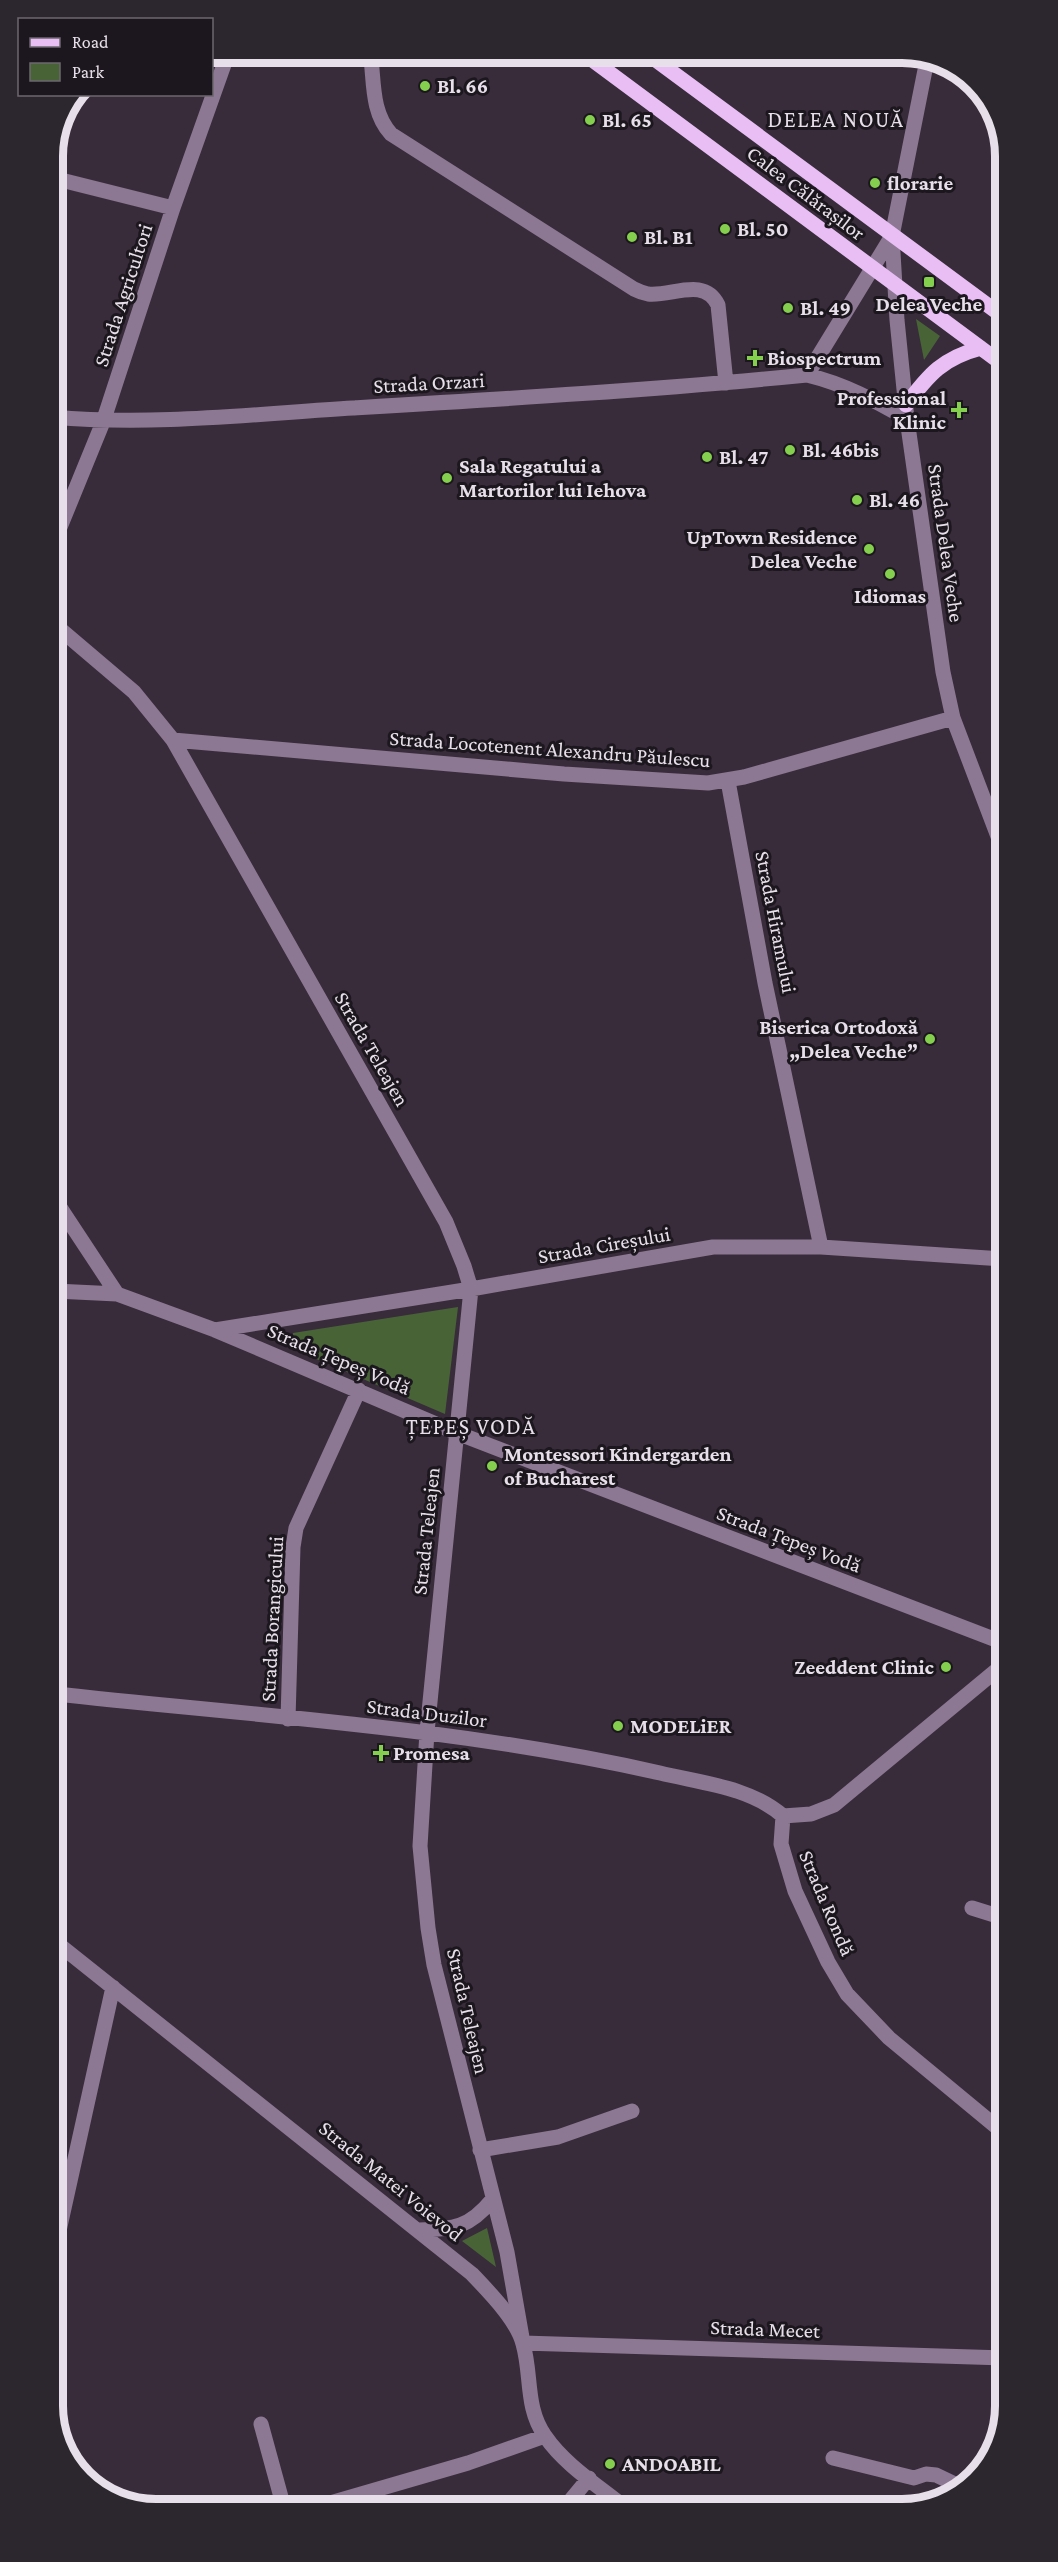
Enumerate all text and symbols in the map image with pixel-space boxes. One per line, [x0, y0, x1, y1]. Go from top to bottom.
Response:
legend [18, 18, 213, 96]
text: Road [72, 32, 109, 52]
text: Park [72, 62, 104, 82]
place label: Bl. 66 [437, 74, 488, 98]
marker: Bl. 66 [418, 79, 432, 93]
district label: DELEA NOUĂ [768, 107, 904, 132]
place label: Bl. 65 [602, 108, 652, 132]
marker: Bl. 65 [583, 113, 597, 127]
street label: Calea Călărașilor [742, 141, 870, 246]
place label: florarie [887, 171, 953, 195]
marker: florarie [868, 176, 882, 190]
place label: Bl. 50 [737, 217, 788, 241]
street label: Strada Agricultori [89, 220, 158, 369]
marker: Bl. 50 [718, 222, 732, 236]
place label: Bl. B1 [644, 225, 693, 249]
marker: Bl. B1 [625, 230, 639, 244]
marker: Delea Veche [922, 275, 936, 289]
place label: Delea Veche [876, 292, 983, 316]
place label: Bl. 49 [800, 296, 851, 320]
marker: Bl. 49 [781, 301, 795, 315]
place label: Biospectrum [767, 346, 882, 370]
marker: Biospectrum [748, 351, 762, 365]
street label: Strada Orzari [373, 368, 486, 398]
place label: Professional Klinic [837, 386, 947, 434]
marker: Professional Klinic [950, 401, 968, 419]
place label: Bl. 46bis [802, 438, 879, 462]
marker: Bl. 46bis [783, 443, 797, 457]
place label: Bl. 47 [719, 445, 768, 469]
marker: Bl. 47 [700, 450, 714, 464]
place label: Sala Regatului a Martorilor lui Iehova [459, 454, 647, 502]
street label: Strada Delea Veche [923, 462, 969, 624]
marker: Sala Regatului a Martorilor lui Iehova [440, 471, 454, 485]
place label: Bl. 46 [869, 488, 920, 512]
marker: Bl. 46 [850, 493, 864, 507]
place label: UpTown Residence Delea Veche [686, 525, 857, 573]
marker: UpTown Residence Delea Veche [862, 542, 876, 556]
marker: Idiomas [883, 567, 897, 581]
place label: Idiomas [854, 584, 927, 608]
street label: Strada Locotenent Alexandru Păulescu [389, 726, 711, 772]
street label: Strada Hiramului [750, 849, 802, 996]
street label: Strada Teleajen [330, 988, 414, 1110]
place label: Biserica Ortodoxă „Delea Veche” [759, 1015, 919, 1063]
marker: Biserica Ortodoxă „Delea Veche” [923, 1032, 937, 1046]
street label: Strada Cireșului [536, 1221, 673, 1269]
street label: Strada Țepeș Vodă [264, 1318, 414, 1401]
district label: ȚEPEȘ VODĂ [406, 1414, 536, 1441]
place label: Montessori Kindergarden of Bucharest [504, 1442, 732, 1490]
marker: Montessori Kindergarden of Bucharest [485, 1459, 499, 1473]
street label: Strada Teleajen [407, 1466, 445, 1596]
street label: Strada Țepeș Vodă [713, 1500, 865, 1579]
street label: Strada Borangicului [256, 1535, 288, 1702]
place label: Zeeddent Clinic [794, 1655, 935, 1679]
marker: Zeeddent Clinic [939, 1660, 953, 1674]
street label: Strada Duzilor [365, 1694, 489, 1732]
place label: MODELiER [630, 1714, 732, 1738]
marker: MODELiER [611, 1719, 625, 1733]
place label: Promesa [393, 1741, 471, 1765]
marker: Promesa [374, 1746, 388, 1760]
street label: Strada Rondă [794, 1847, 860, 1960]
street label: Strada Teleajen [442, 1946, 494, 2076]
street label: Strada Matei Voievod [314, 2116, 468, 2246]
street label: Strada Mecet [710, 2315, 821, 2343]
place label: ANDOABIL [621, 2452, 722, 2476]
marker: ANDOABIL [603, 2457, 617, 2471]

